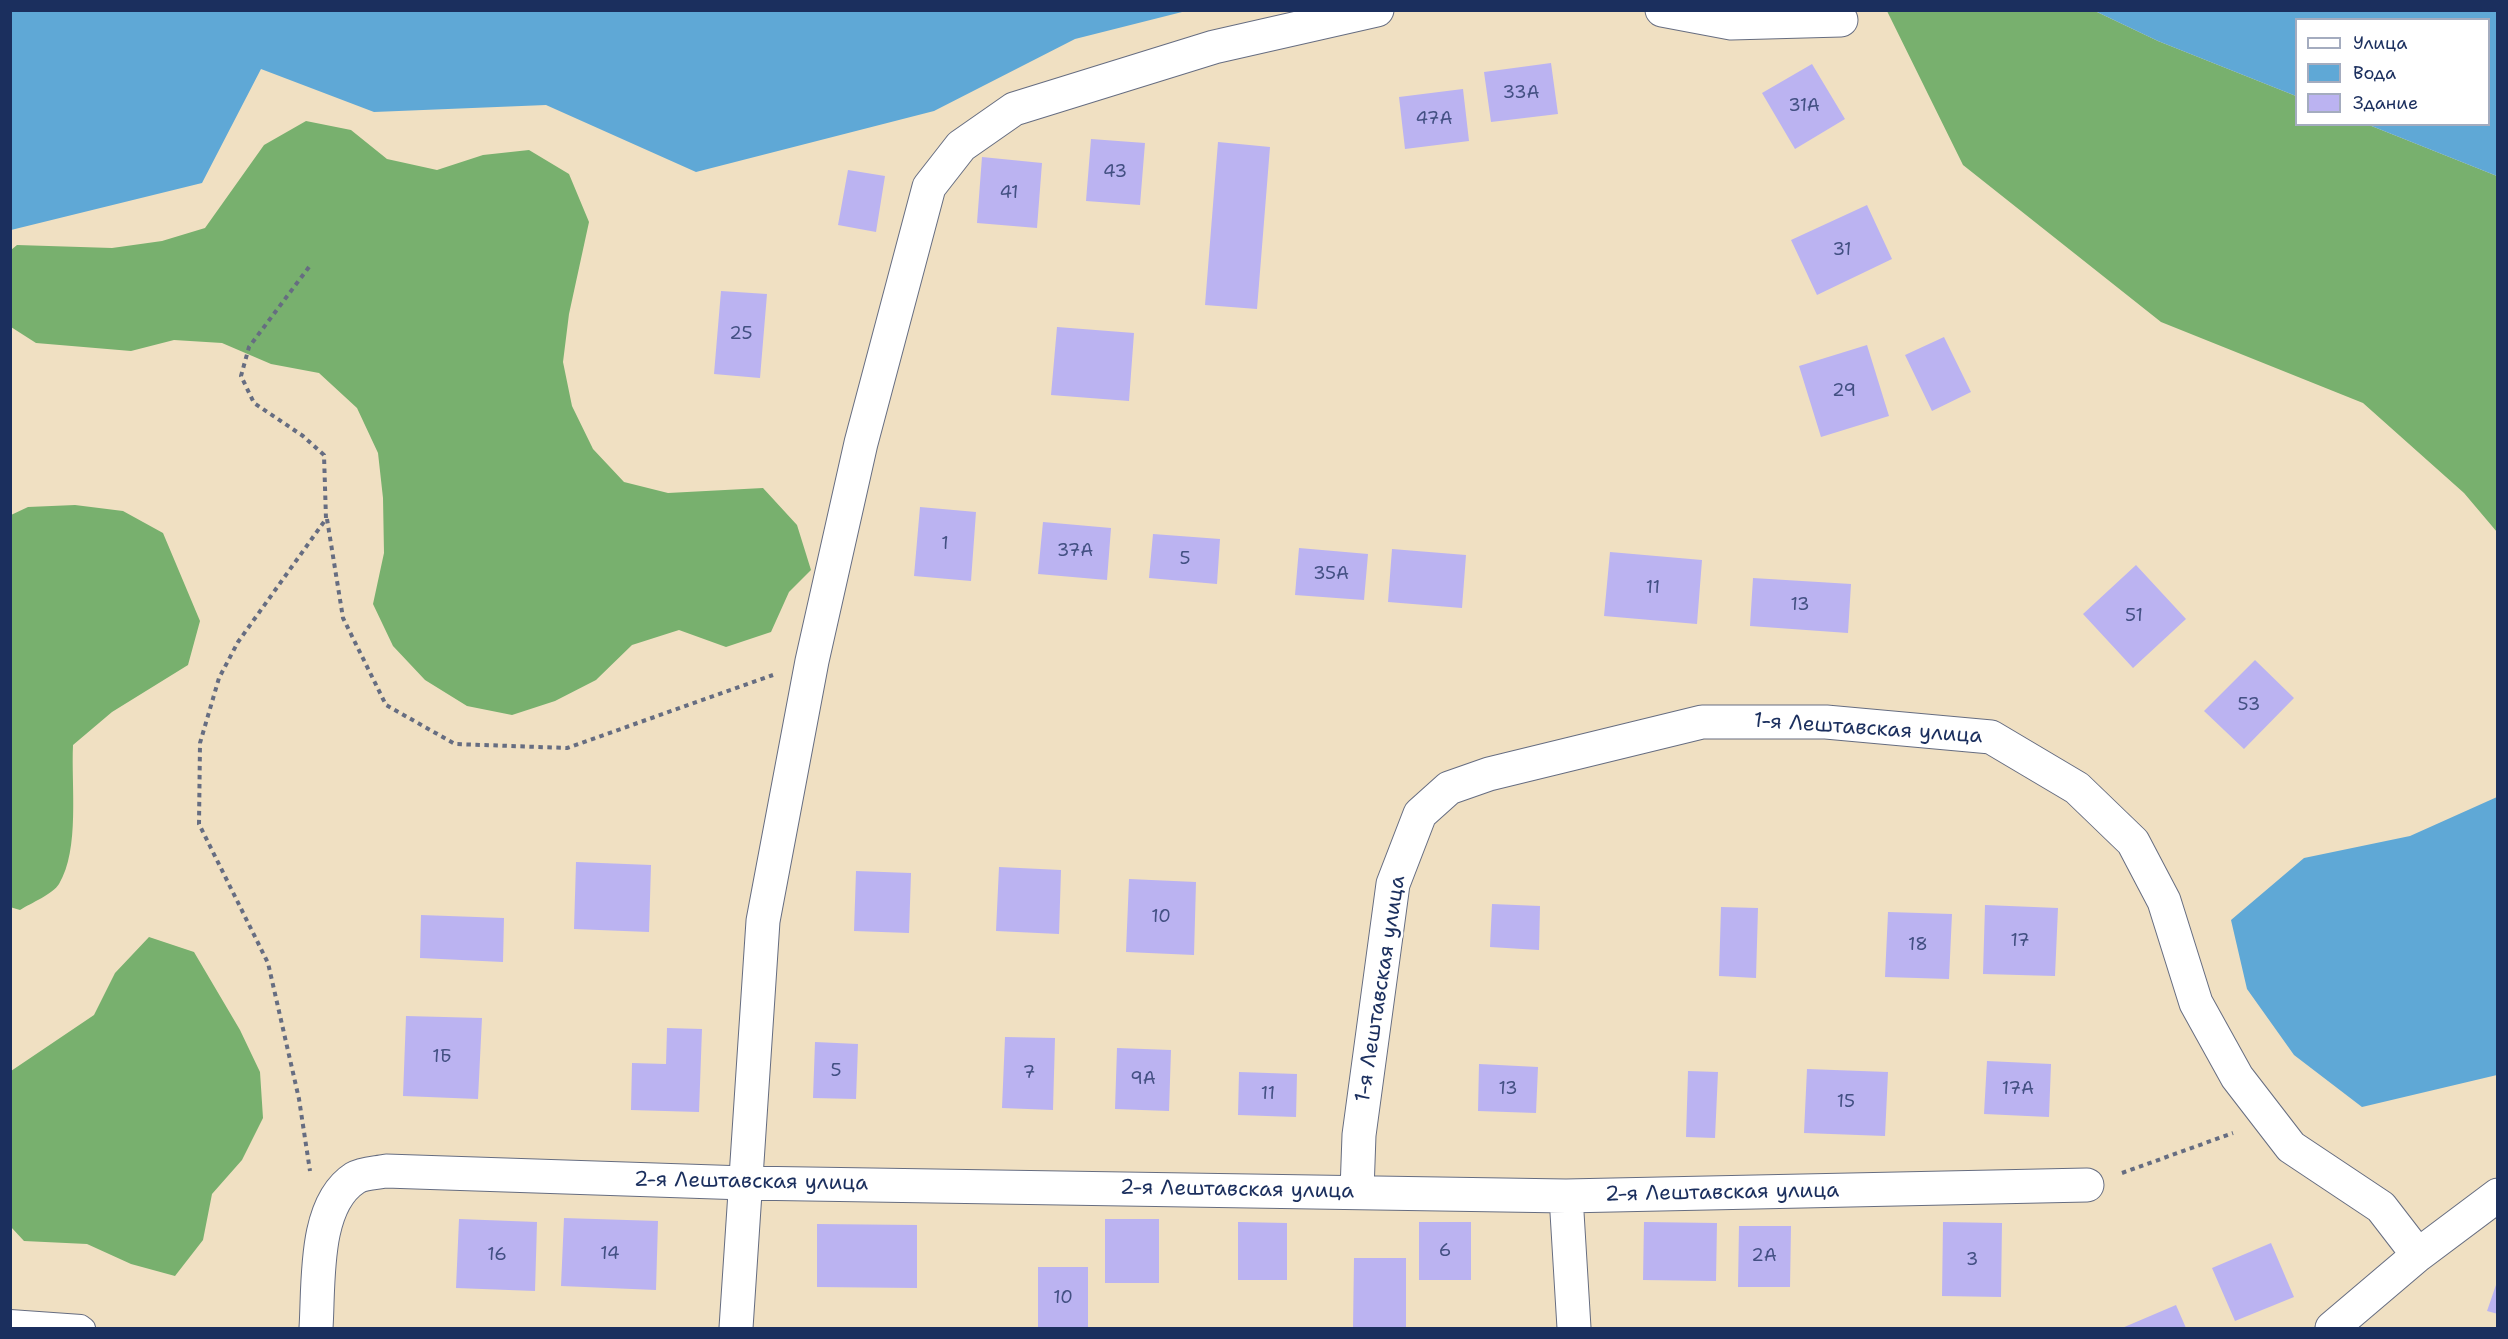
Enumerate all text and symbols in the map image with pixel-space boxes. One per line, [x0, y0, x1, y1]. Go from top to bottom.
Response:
legend [2295, 18, 2490, 126]
text: Улица [2353, 31, 2407, 55]
text: Вода [2353, 61, 2396, 85]
house number: 33А [1502, 82, 1540, 104]
text: Здание [2353, 91, 2418, 115]
house number: 31A [1788, 95, 1820, 117]
house number: 47А [1415, 108, 1453, 130]
house number: 43 [1103, 161, 1127, 183]
house number: 41 [999, 182, 1019, 204]
house number: 31 [1832, 239, 1852, 261]
house number: 25 [729, 323, 753, 345]
house number: 29 [1832, 380, 1856, 402]
house number: 1 [941, 533, 949, 555]
house number: 37А [1057, 540, 1093, 562]
house number: 5 [1179, 548, 1191, 570]
house number: 35А [1313, 563, 1349, 585]
house number: 11 [1646, 577, 1660, 599]
house number: 13 [1790, 594, 1810, 616]
house number: 51 [2125, 605, 2143, 627]
house number: 53 [2238, 694, 2260, 716]
street label: 1-я Лештавская улица [1753, 708, 1983, 750]
street label: 1-я Лештавская улица [1351, 874, 1411, 1104]
house number: 10 [1151, 906, 1171, 928]
house number: 17 [2010, 930, 2030, 952]
house number: 18 [1908, 934, 1928, 956]
house number: 1Б [432, 1046, 452, 1068]
house number: 5 [830, 1060, 842, 1082]
house number: 7 [1023, 1062, 1035, 1084]
house number: 9А [1130, 1068, 1156, 1090]
house number: 13 [1498, 1078, 1518, 1100]
house number: 17А [2002, 1078, 2034, 1100]
house number: 11 [1261, 1083, 1275, 1105]
house number: 15 [1837, 1091, 1855, 1113]
street label: 2-я Лештавская улица [634, 1167, 868, 1197]
street label: 2-я Лештавская улица [1120, 1175, 1354, 1205]
street label: 2-я Лештавская улица [1605, 1178, 1839, 1208]
house number: 6 [1439, 1240, 1451, 1262]
house number: 14 [600, 1243, 620, 1265]
house number: 16 [487, 1244, 507, 1266]
house number: 2А [1751, 1245, 1777, 1267]
house number: 3 [1966, 1249, 1978, 1271]
house number: 10 [1053, 1287, 1073, 1309]

